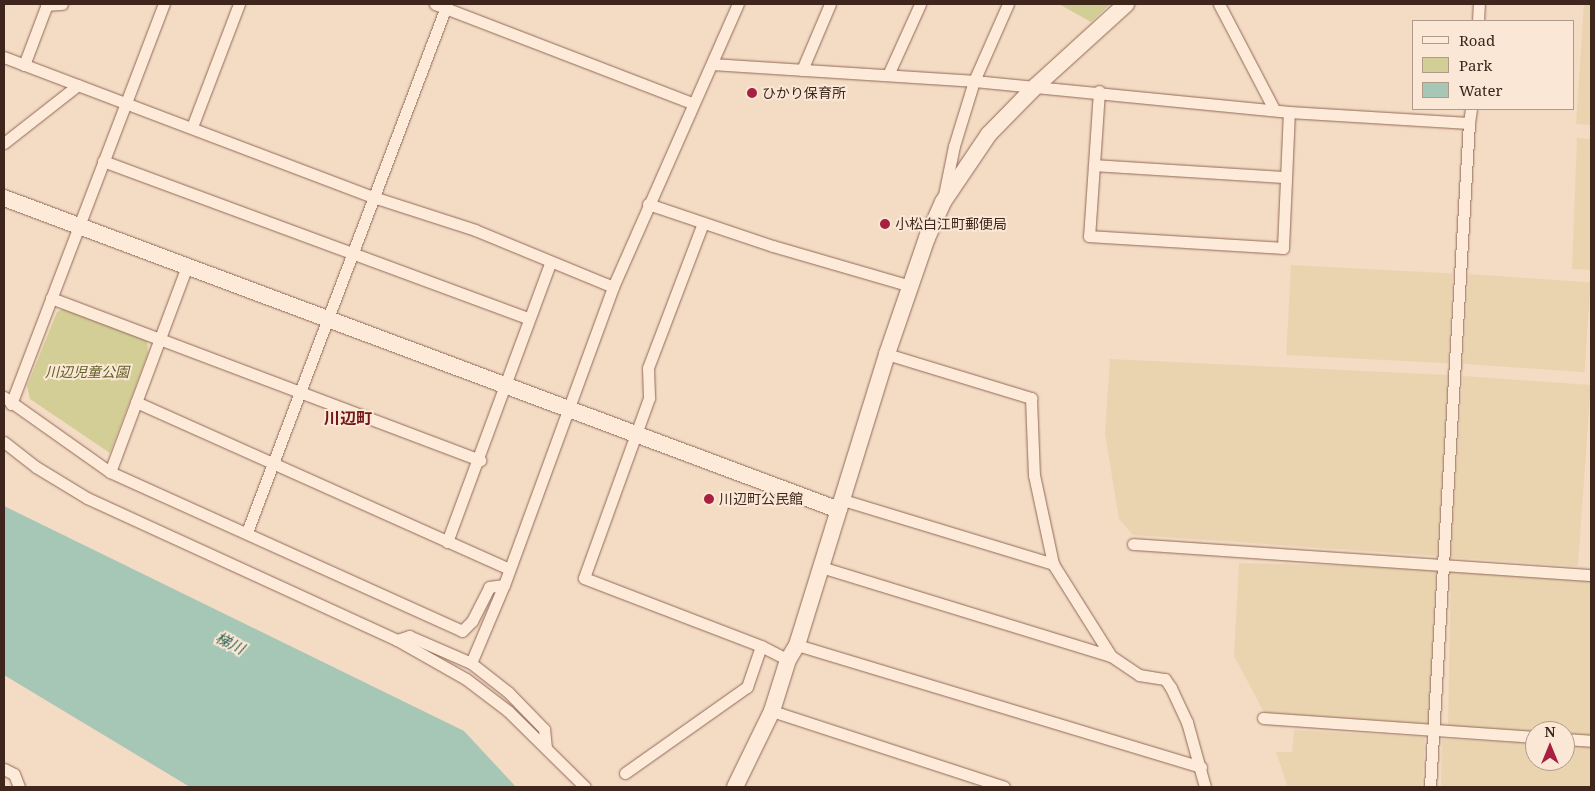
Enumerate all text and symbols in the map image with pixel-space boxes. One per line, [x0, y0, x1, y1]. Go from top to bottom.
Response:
legend [1412, 20, 1575, 110]
text: Road [1459, 30, 1495, 50]
text: Park [1459, 55, 1492, 75]
text: Water [1459, 80, 1502, 100]
place label: ひかり保育所 [762, 85, 846, 101]
marker: ひかり保育所 [746, 87, 758, 99]
place label: 小松白江町郵便局 [895, 216, 1007, 232]
marker: 小松白江町郵便局 [879, 218, 891, 230]
park label: 川辺児童公園 [45, 364, 129, 380]
district label: 川辺町 [324, 408, 372, 428]
place label: 川辺町公民館 [719, 491, 803, 507]
marker: 川辺町公民館 [703, 493, 715, 505]
water label: 梯川 [213, 628, 247, 658]
north arrow [1525, 721, 1575, 771]
text: N [1544, 722, 1556, 741]

